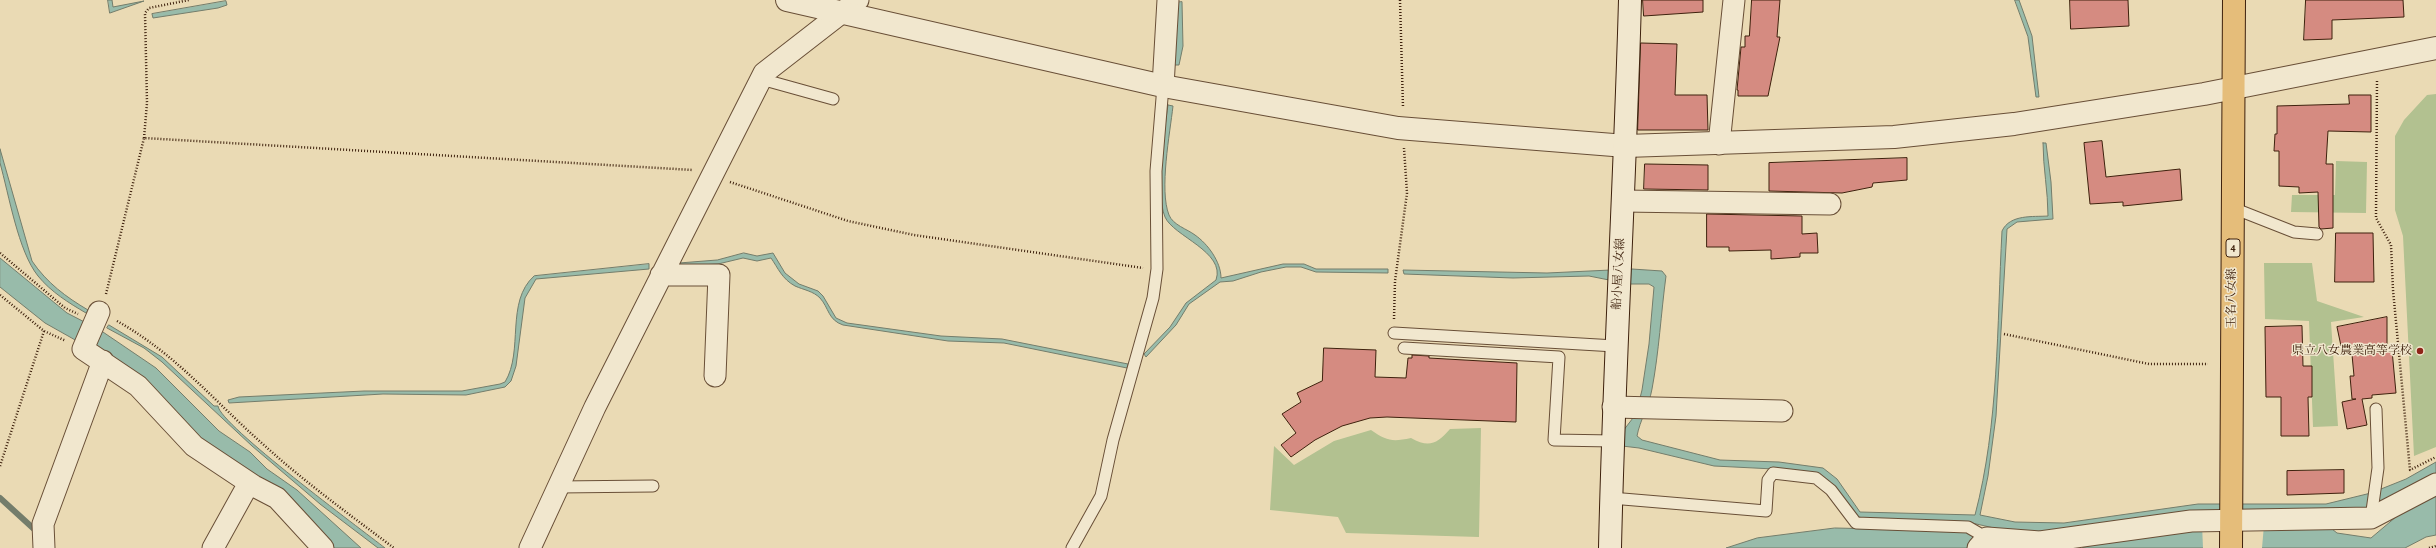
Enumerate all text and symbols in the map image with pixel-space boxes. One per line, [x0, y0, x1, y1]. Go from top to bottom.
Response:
street label: 船小屋八女線 [1610, 238, 1628, 310]
road number: 4 [2226, 239, 2240, 257]
street label: 玉名八女線 [2225, 268, 2239, 328]
place label: 県立八女農業高等学校 [2292, 344, 2412, 358]
marker: 県立八女農業高等学校 [2415, 346, 2425, 356]

